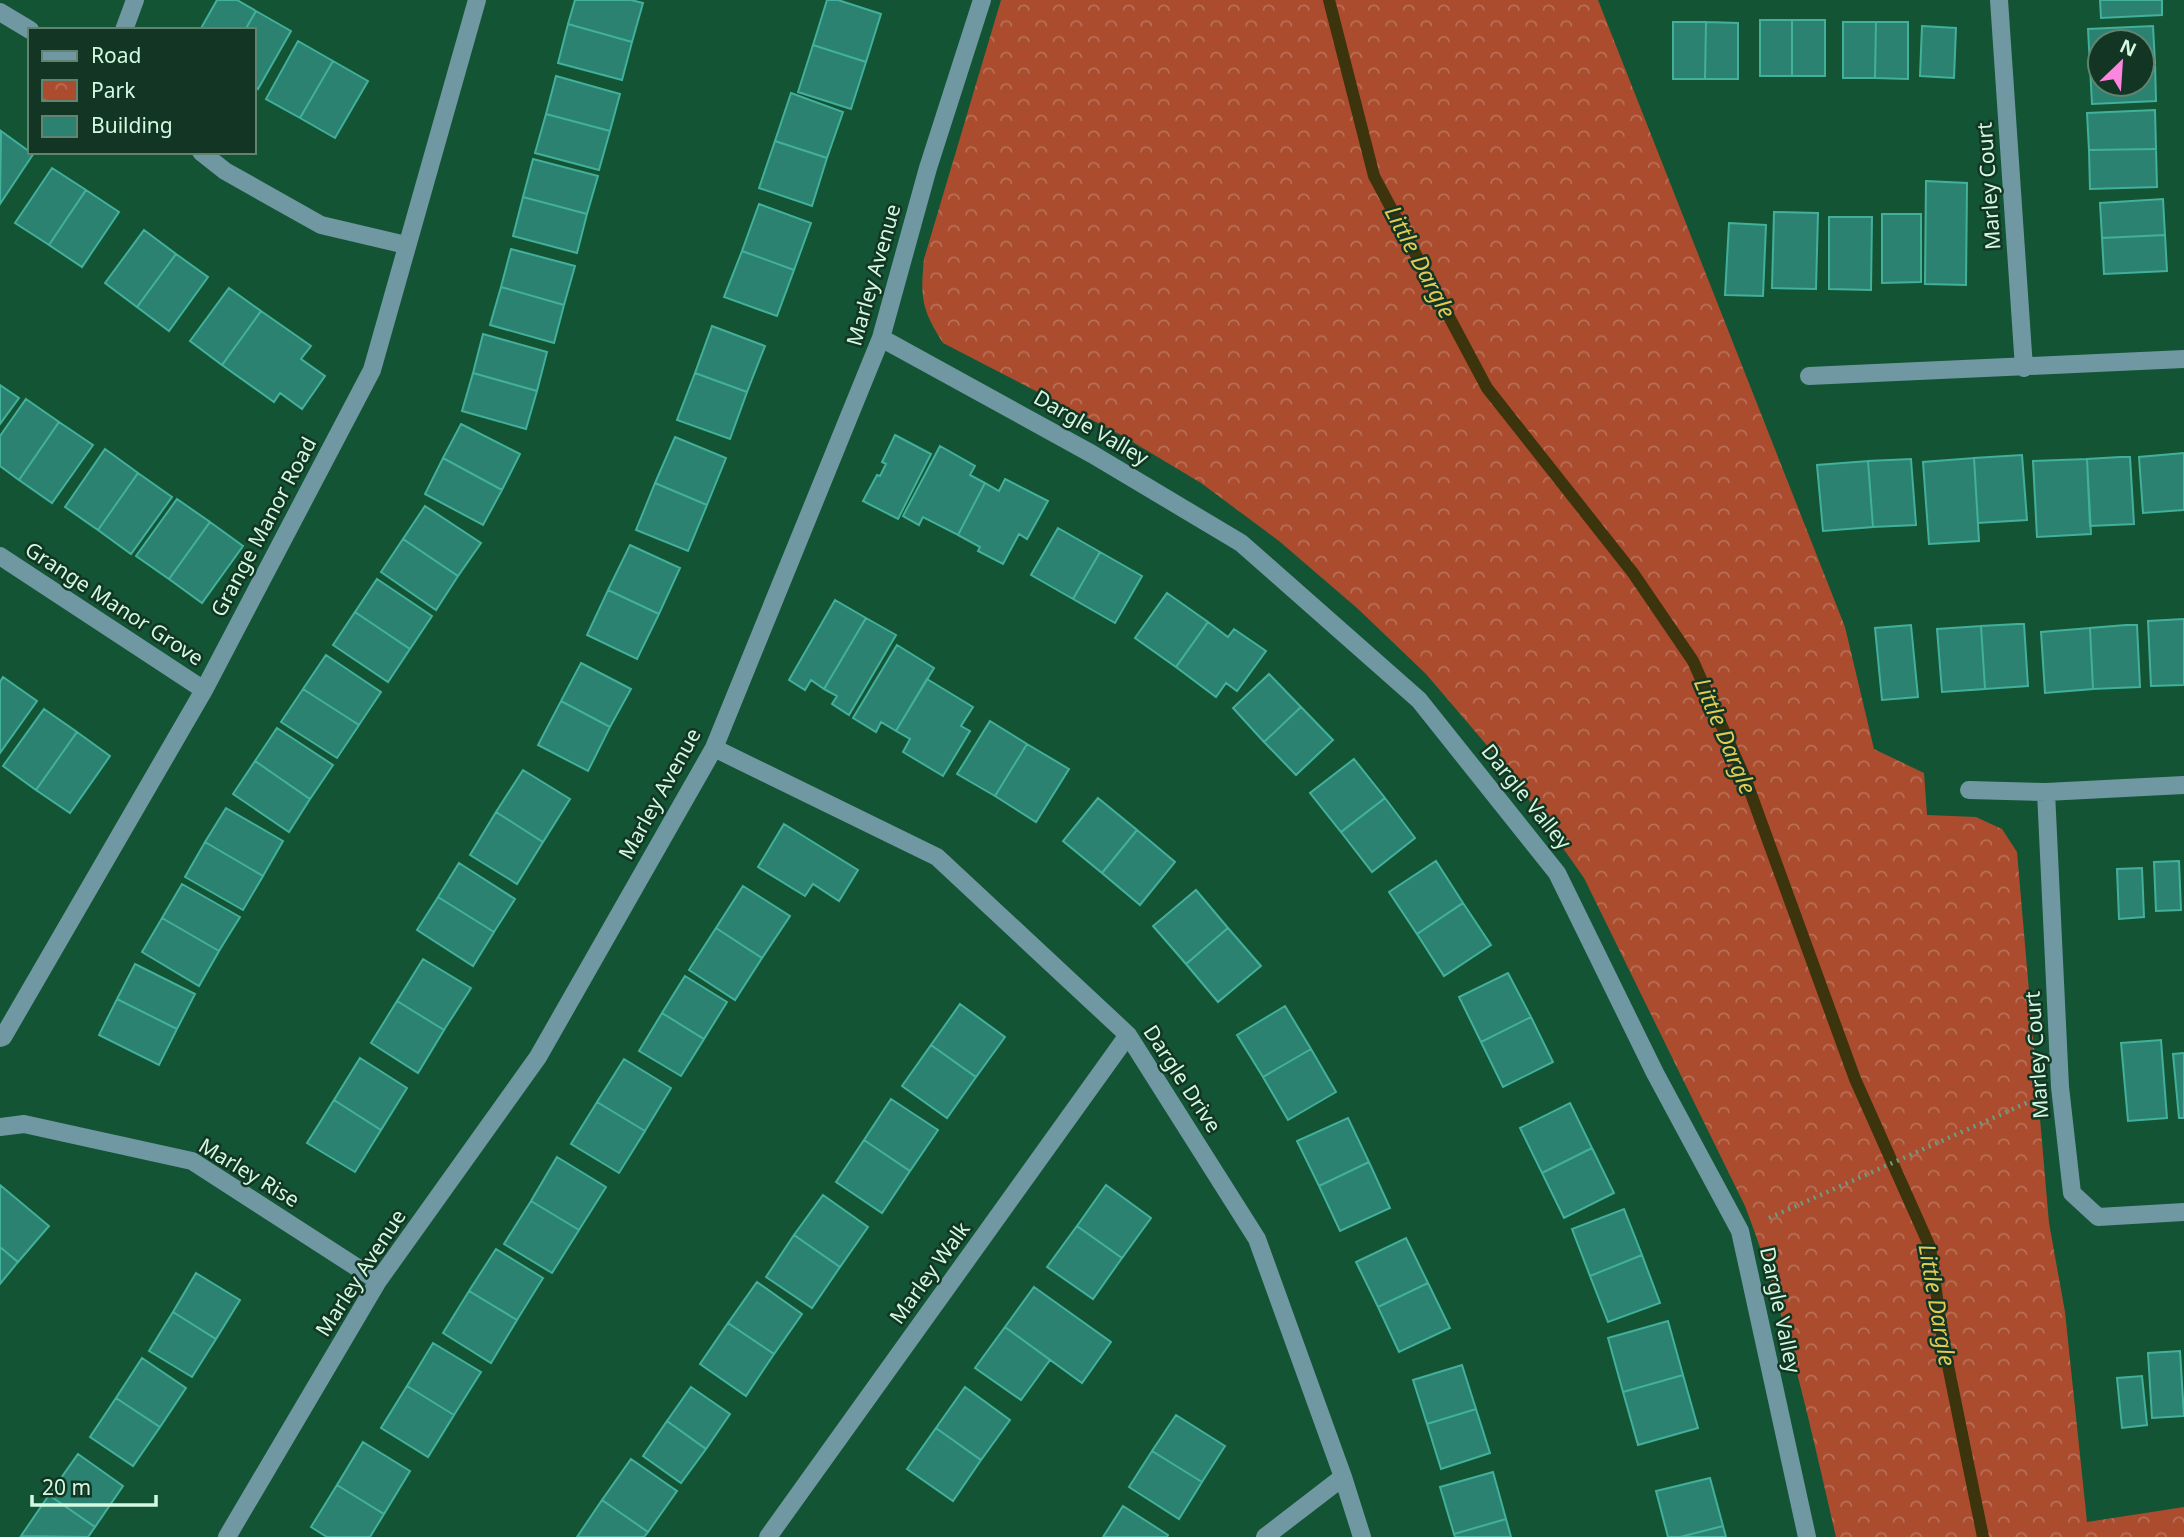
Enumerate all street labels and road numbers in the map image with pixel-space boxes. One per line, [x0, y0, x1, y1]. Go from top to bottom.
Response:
street label: Marley Court [1970, 121, 2006, 251]
street label: Marley Avenue [839, 201, 907, 349]
street label: Dargle Valley [1029, 383, 1154, 471]
street label: Grange Manor Road [204, 432, 322, 621]
street label: Grange Manor Grove [20, 535, 209, 671]
street label: Marley Avenue [611, 723, 707, 864]
street label: Dargle Valley [1476, 738, 1578, 855]
street label: Marley Court [2018, 990, 2054, 1120]
street label: Dargle Drive [1138, 1019, 1228, 1138]
street label: Marley Rise [194, 1131, 305, 1213]
street label: Marley Avenue [309, 1204, 412, 1341]
street label: Marley Walk [883, 1215, 976, 1329]
street label: Dargle Valley [1754, 1244, 1808, 1376]

